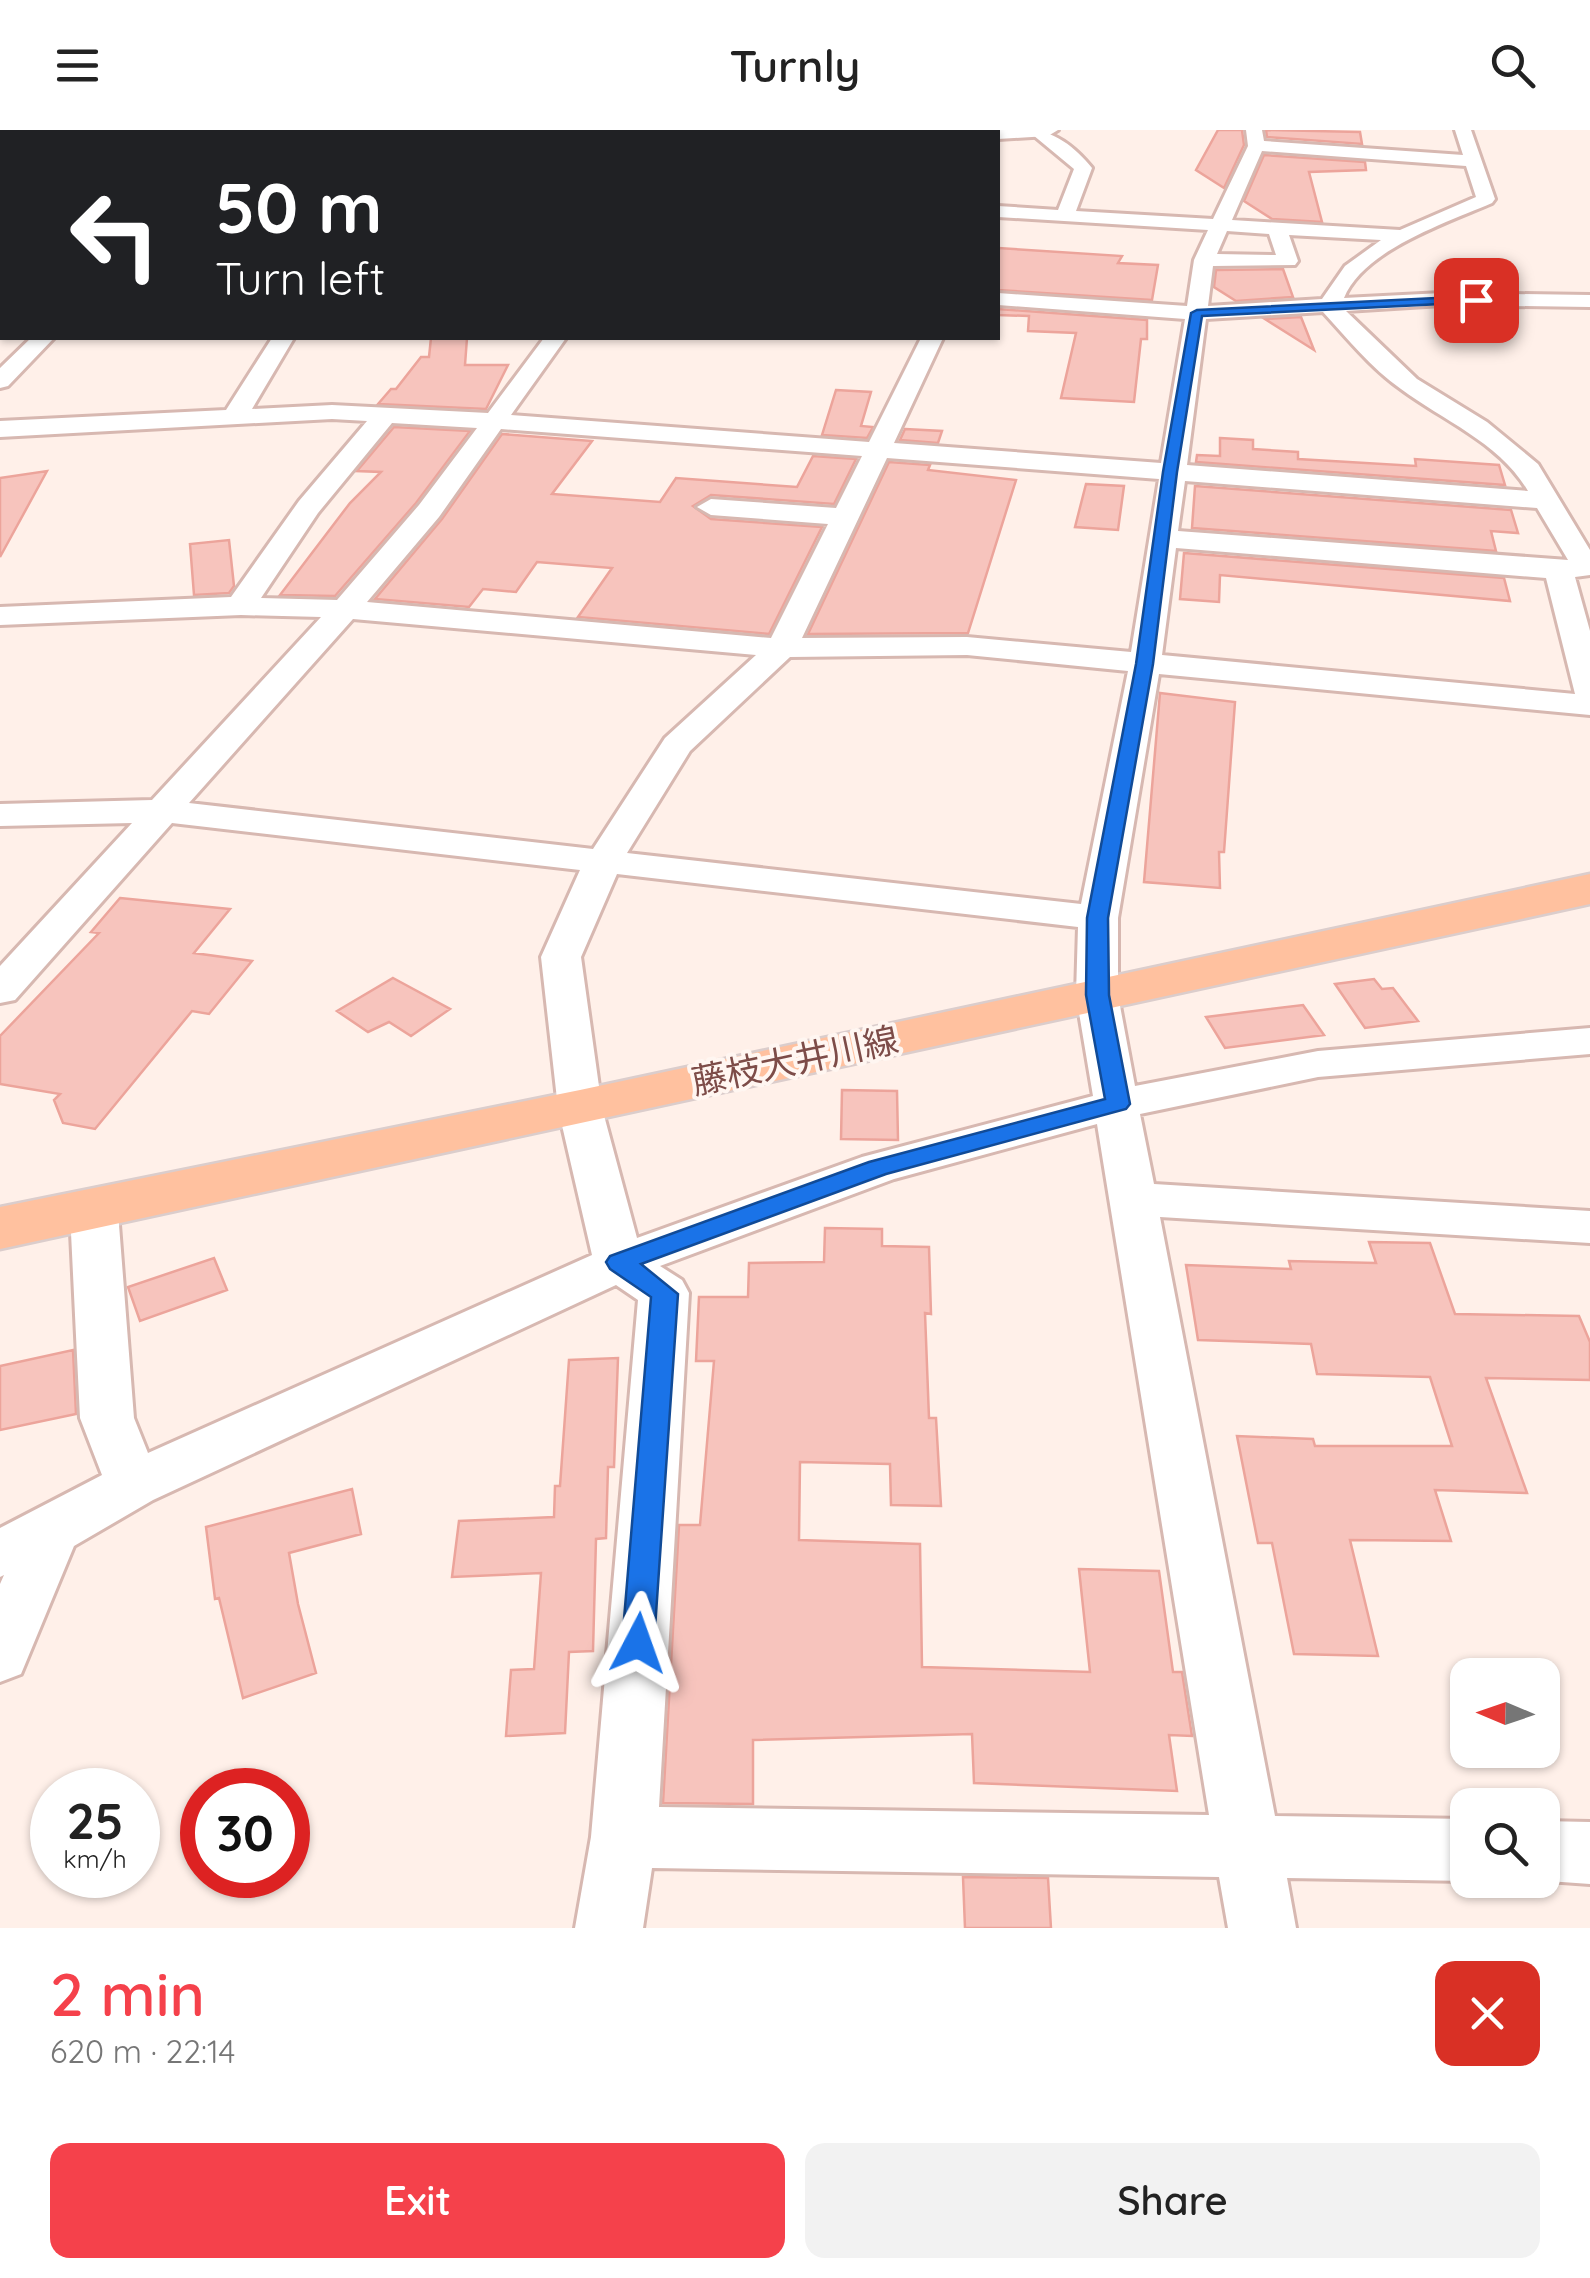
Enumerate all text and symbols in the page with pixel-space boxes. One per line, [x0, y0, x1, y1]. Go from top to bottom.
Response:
text: Turnly [730, 37, 861, 93]
icon: menu [50, 38, 105, 93]
icon: search [1485, 38, 1540, 93]
text: 50 m [215, 163, 382, 251]
icon: left [50, 170, 180, 300]
text: Turn left [215, 250, 385, 306]
pin [1434, 258, 1519, 343]
icon: arrive [1449, 273, 1504, 328]
street label: 藤枝大井川線 [688, 1017, 902, 1103]
position arrow [586, 1591, 690, 1695]
north arrow [1450, 1658, 1560, 1768]
map controls [1450, 1658, 1560, 1898]
speed limit sign: 30 [180, 1768, 310, 1898]
button: search [1450, 1788, 1560, 1898]
text: 25 [66, 1789, 124, 1852]
text: km/h [63, 1843, 127, 1874]
text: 2 min [50, 1956, 205, 2031]
button: close [1435, 1961, 1540, 2066]
text: 620 m · 22:14 [50, 2031, 235, 2071]
button: Exit [50, 2143, 785, 2258]
button: Share [805, 2143, 1540, 2258]

